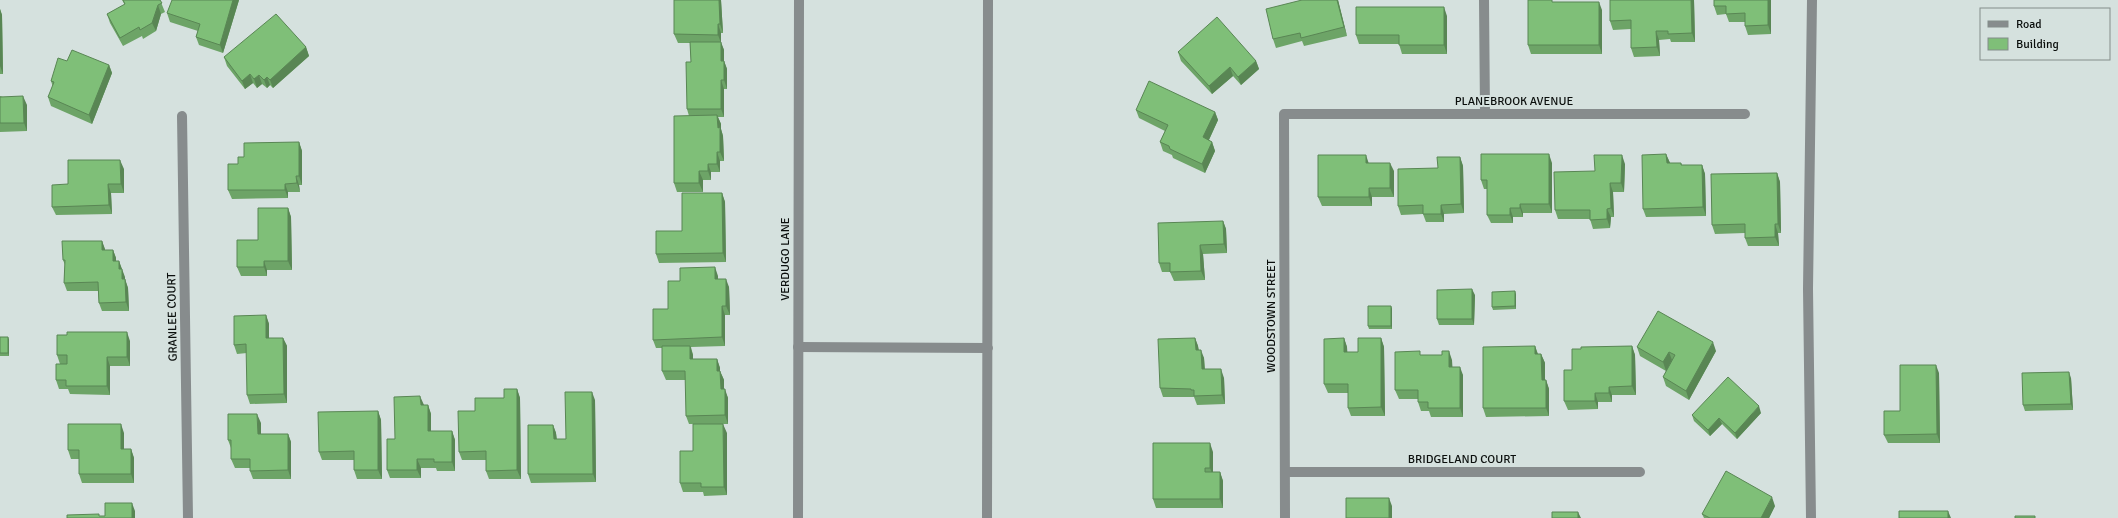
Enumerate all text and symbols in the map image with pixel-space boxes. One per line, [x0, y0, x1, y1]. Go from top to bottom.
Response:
legend [1980, 8, 2110, 60]
text: Road [2016, 17, 2042, 32]
text: Building [2016, 37, 2059, 52]
street label: PLANEBROOK AVENUE [1455, 94, 1573, 109]
street label: VERDUGO LANE [778, 217, 793, 301]
street label: WOODSTOWN STREET [1264, 259, 1279, 373]
street label: GRANLEE COURT [164, 272, 181, 362]
street label: BRIDGELAND COURT [1408, 452, 1516, 467]

